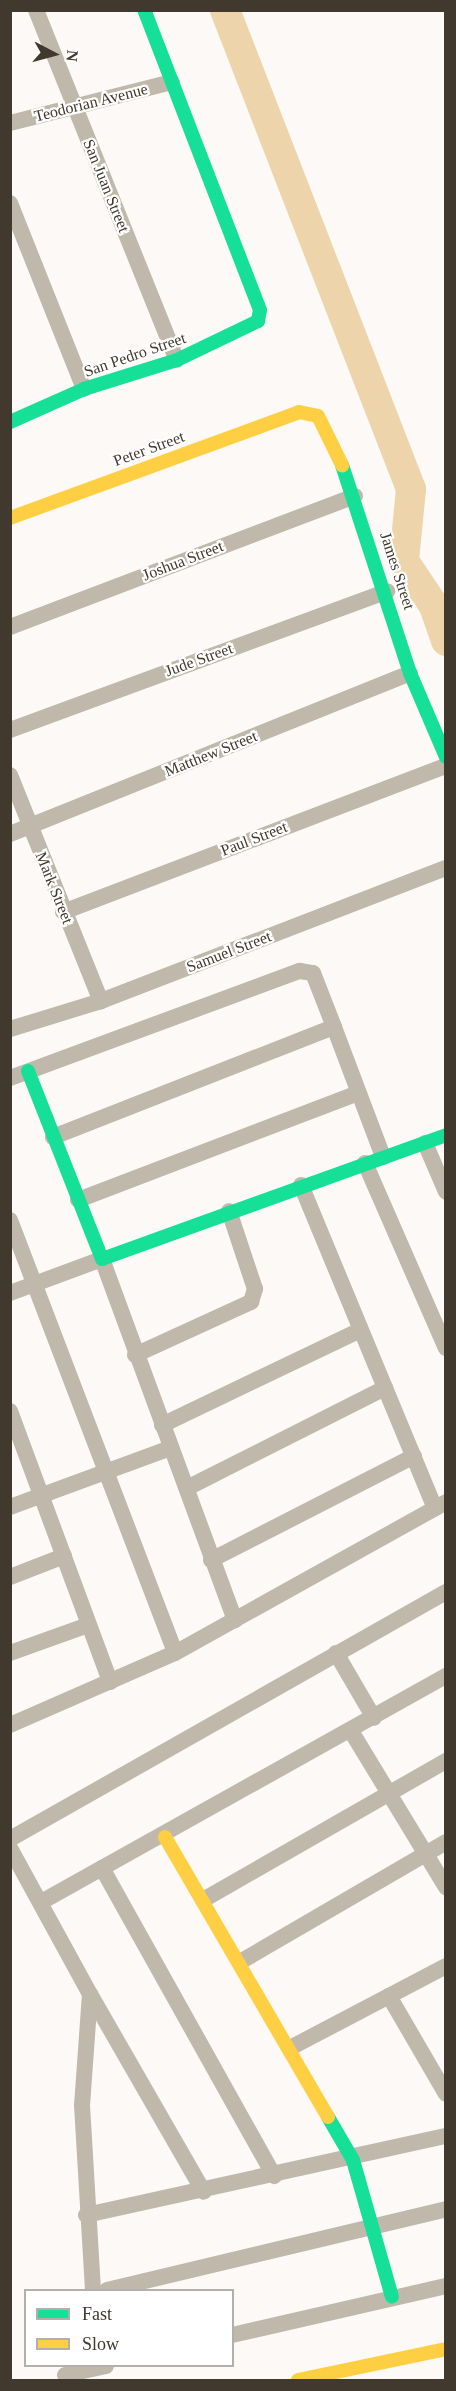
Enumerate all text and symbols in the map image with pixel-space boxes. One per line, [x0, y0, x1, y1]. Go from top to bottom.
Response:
north arrow [24, 24, 84, 84]
text: N [63, 49, 81, 63]
street label: Teodorian Avenue [32, 80, 150, 126]
street label: San Juan Street [79, 137, 133, 235]
street label: San Pedro Street [81, 329, 189, 381]
street label: Peter Street [111, 427, 187, 471]
street label: James Street [375, 530, 419, 612]
street label: Joshua Street [140, 537, 226, 585]
street label: Jude Street [163, 639, 235, 681]
street label: Matthew Street [162, 727, 260, 781]
street label: Paul Street [218, 818, 290, 860]
street label: Mark Street [31, 849, 77, 927]
street label: Samuel Street [184, 927, 274, 977]
legend [24, 2289, 234, 2367]
text: Fast [82, 2304, 112, 2324]
text: Slow [82, 2334, 119, 2354]

